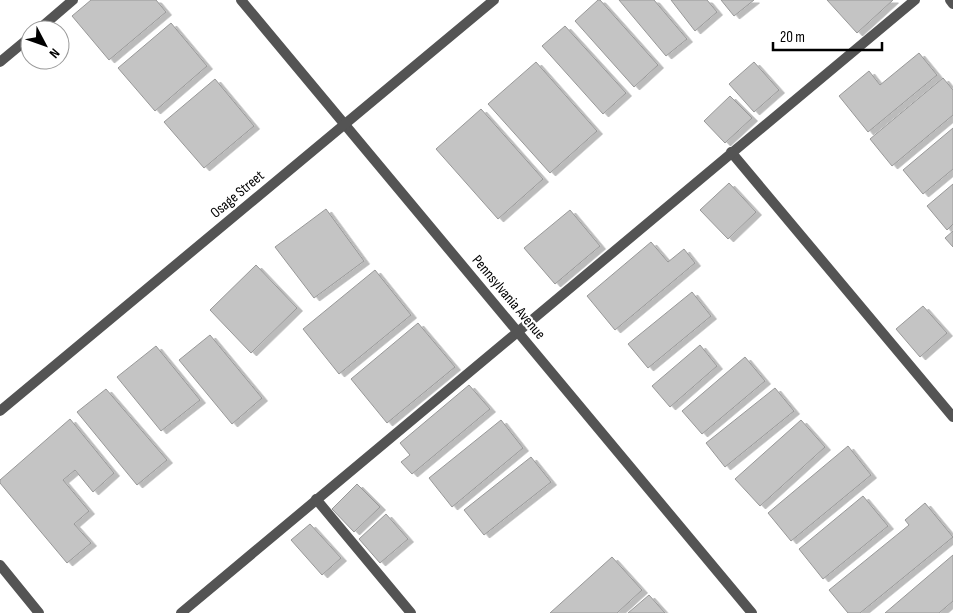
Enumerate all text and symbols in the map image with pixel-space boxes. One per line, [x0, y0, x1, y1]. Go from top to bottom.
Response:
north arrow [20, 20, 70, 70]
scale bar [773, 20, 882, 52]
text: 20 m [780, 28, 805, 47]
text: N [46, 45, 63, 62]
street label: Osage Street [207, 166, 268, 222]
street label: Pennsylvania Avenue [468, 251, 549, 343]

